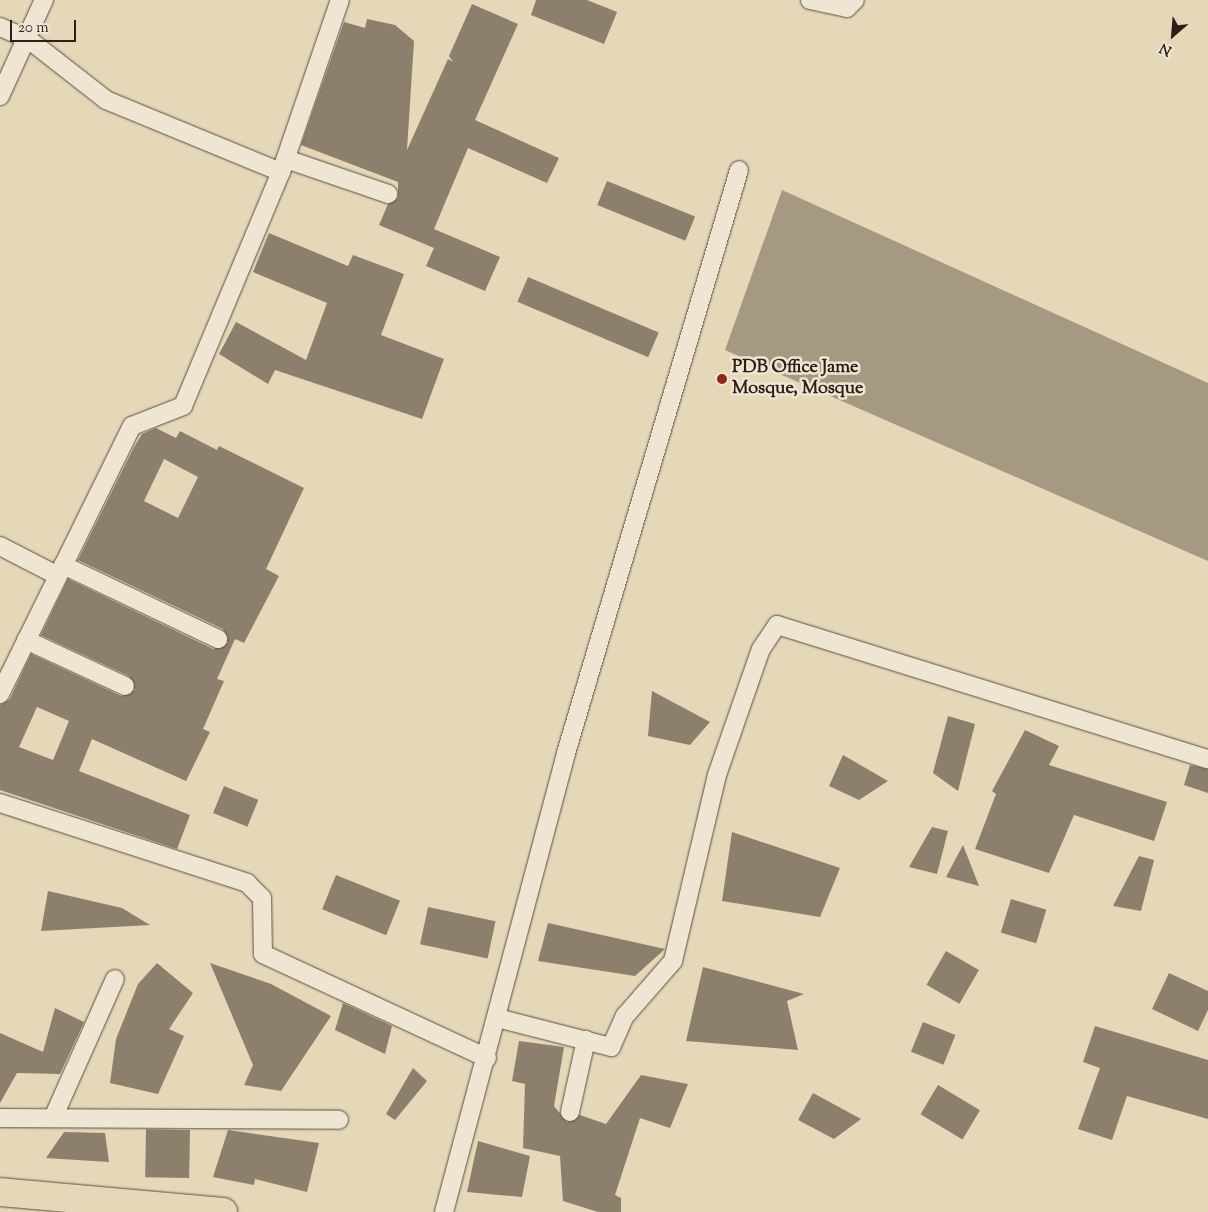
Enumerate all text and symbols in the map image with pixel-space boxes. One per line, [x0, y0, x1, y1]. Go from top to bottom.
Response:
scale bar [12, 10, 79, 42]
north arrow [1148, 10, 1198, 60]
text: 20 m [18, 18, 49, 39]
text: N [1157, 37, 1176, 60]
place label: PDB Office Jame Mosque, Mosque [732, 358, 864, 400]
marker: PDB Office Jame Mosque, Mosque [716, 373, 728, 385]

